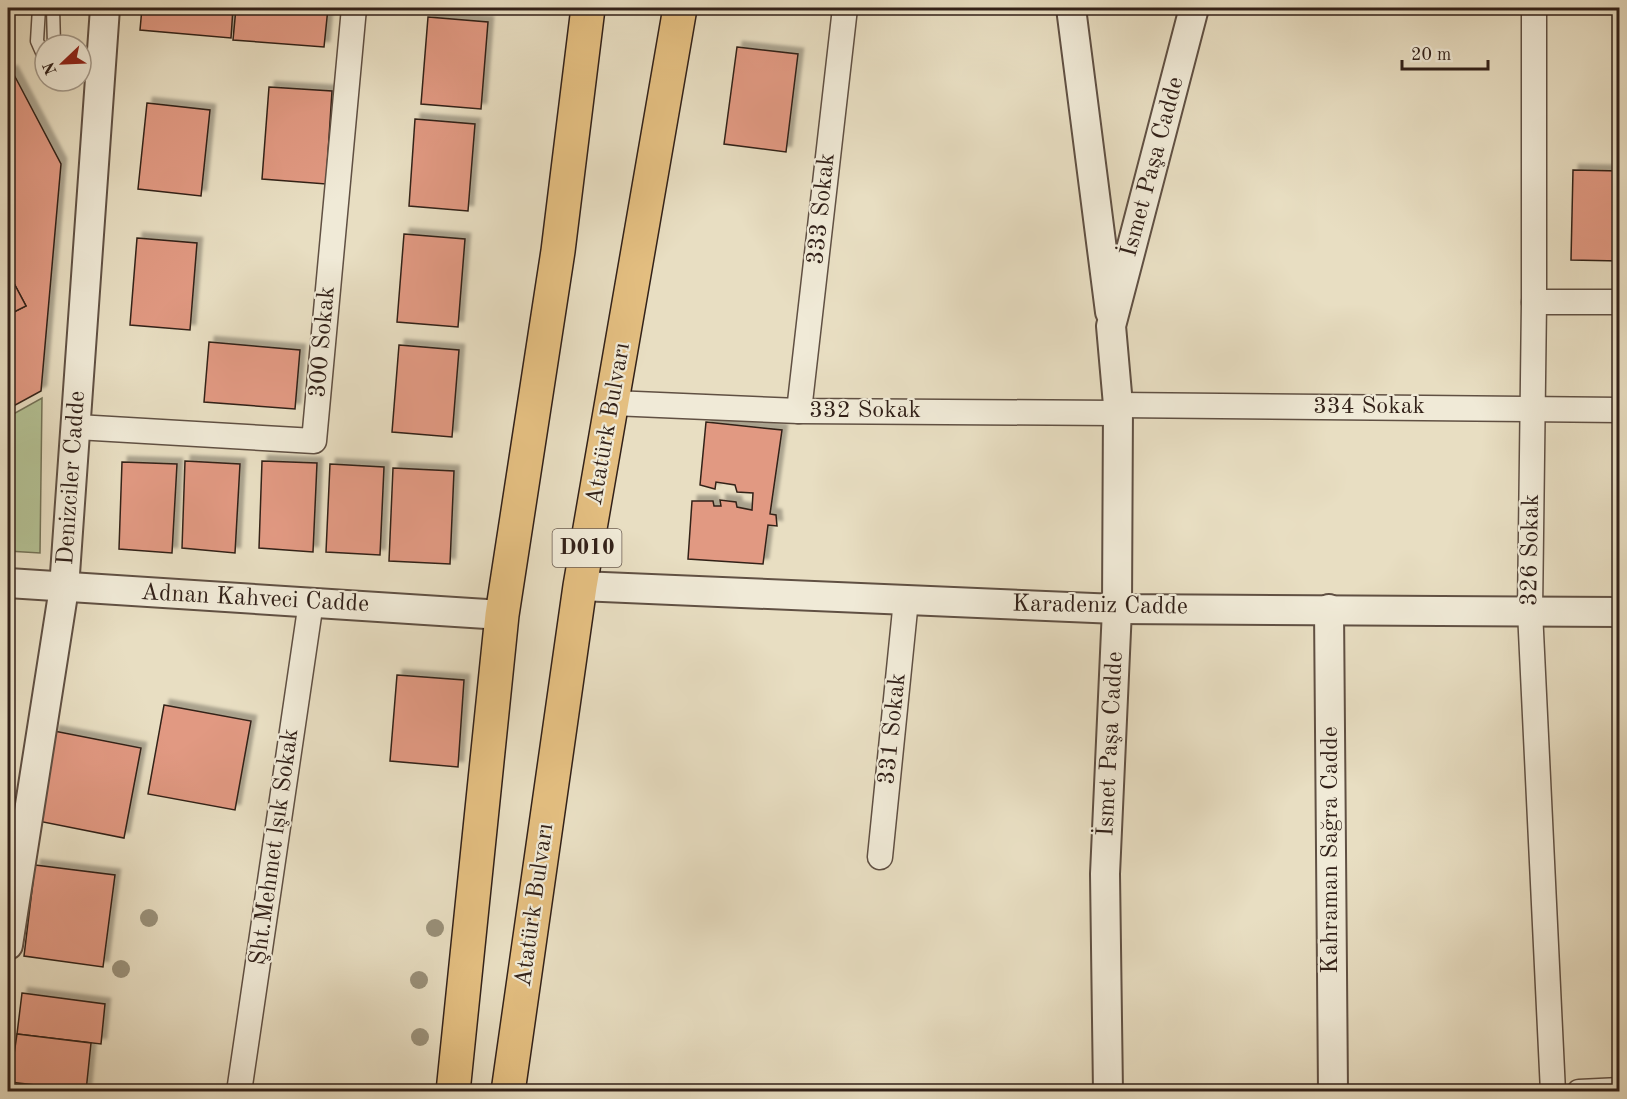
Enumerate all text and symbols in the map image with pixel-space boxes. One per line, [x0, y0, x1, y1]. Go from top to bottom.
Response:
north arrow [33, 33, 93, 93]
scale bar [1402, 33, 1488, 71]
text: 20 m [1411, 46, 1451, 64]
text: N [41, 59, 61, 77]
street label: İsmet Paşa Cadde [1115, 74, 1189, 260]
street label: 333 Sokak [804, 152, 840, 266]
street label: 300 Sokak [306, 285, 340, 399]
street label: Atatürk Bulvarı [583, 341, 635, 507]
street label: Denizciler Cadde [54, 390, 90, 566]
street label: 334 Sokak [1313, 395, 1425, 419]
street label: 332 Sokak [809, 399, 921, 423]
street label: 326 Sokak [1518, 494, 1544, 606]
road number: D010 [552, 529, 622, 567]
street label: Adnan Kahveci Cadde [140, 581, 370, 617]
street label: Karadeniz Cadde [1012, 592, 1188, 620]
street label: İsmet Paşa Cadde [1091, 651, 1128, 837]
street label: 331 Sokak [875, 672, 911, 786]
street label: Kahraman Sağra Cadde [1319, 726, 1343, 974]
street label: Şht.Mehmet lşık Sokak [247, 727, 303, 967]
street label: Atatürk Bulvarı [512, 822, 558, 988]

